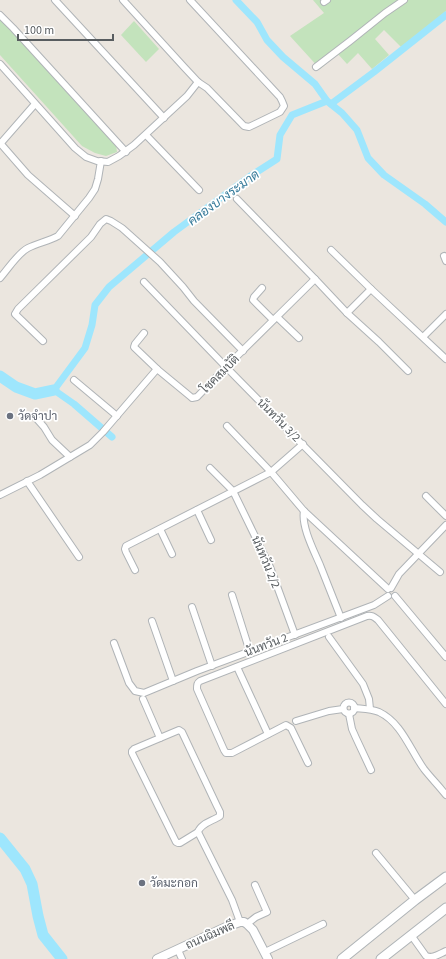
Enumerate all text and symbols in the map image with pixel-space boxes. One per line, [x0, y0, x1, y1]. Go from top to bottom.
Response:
scale bar [18, 16, 113, 42]
text: 100 m [24, 22, 54, 39]
water label: คลองบางระมาด [184, 165, 263, 230]
street label: โชคสมบัติ [197, 351, 243, 398]
street label: นันทวัน 3/2 [253, 395, 304, 446]
place label: วัดจำปา [18, 408, 57, 425]
marker: วัดจำปา [5, 411, 15, 421]
street label: นันทวัน 2/2 [247, 533, 284, 591]
street label: นันทวัน 2 [242, 629, 290, 662]
place label: วัดมะกอก [150, 875, 198, 892]
marker: วัดมะกอก [137, 878, 147, 888]
street label: ถนนฉิมพลี [183, 917, 237, 954]

